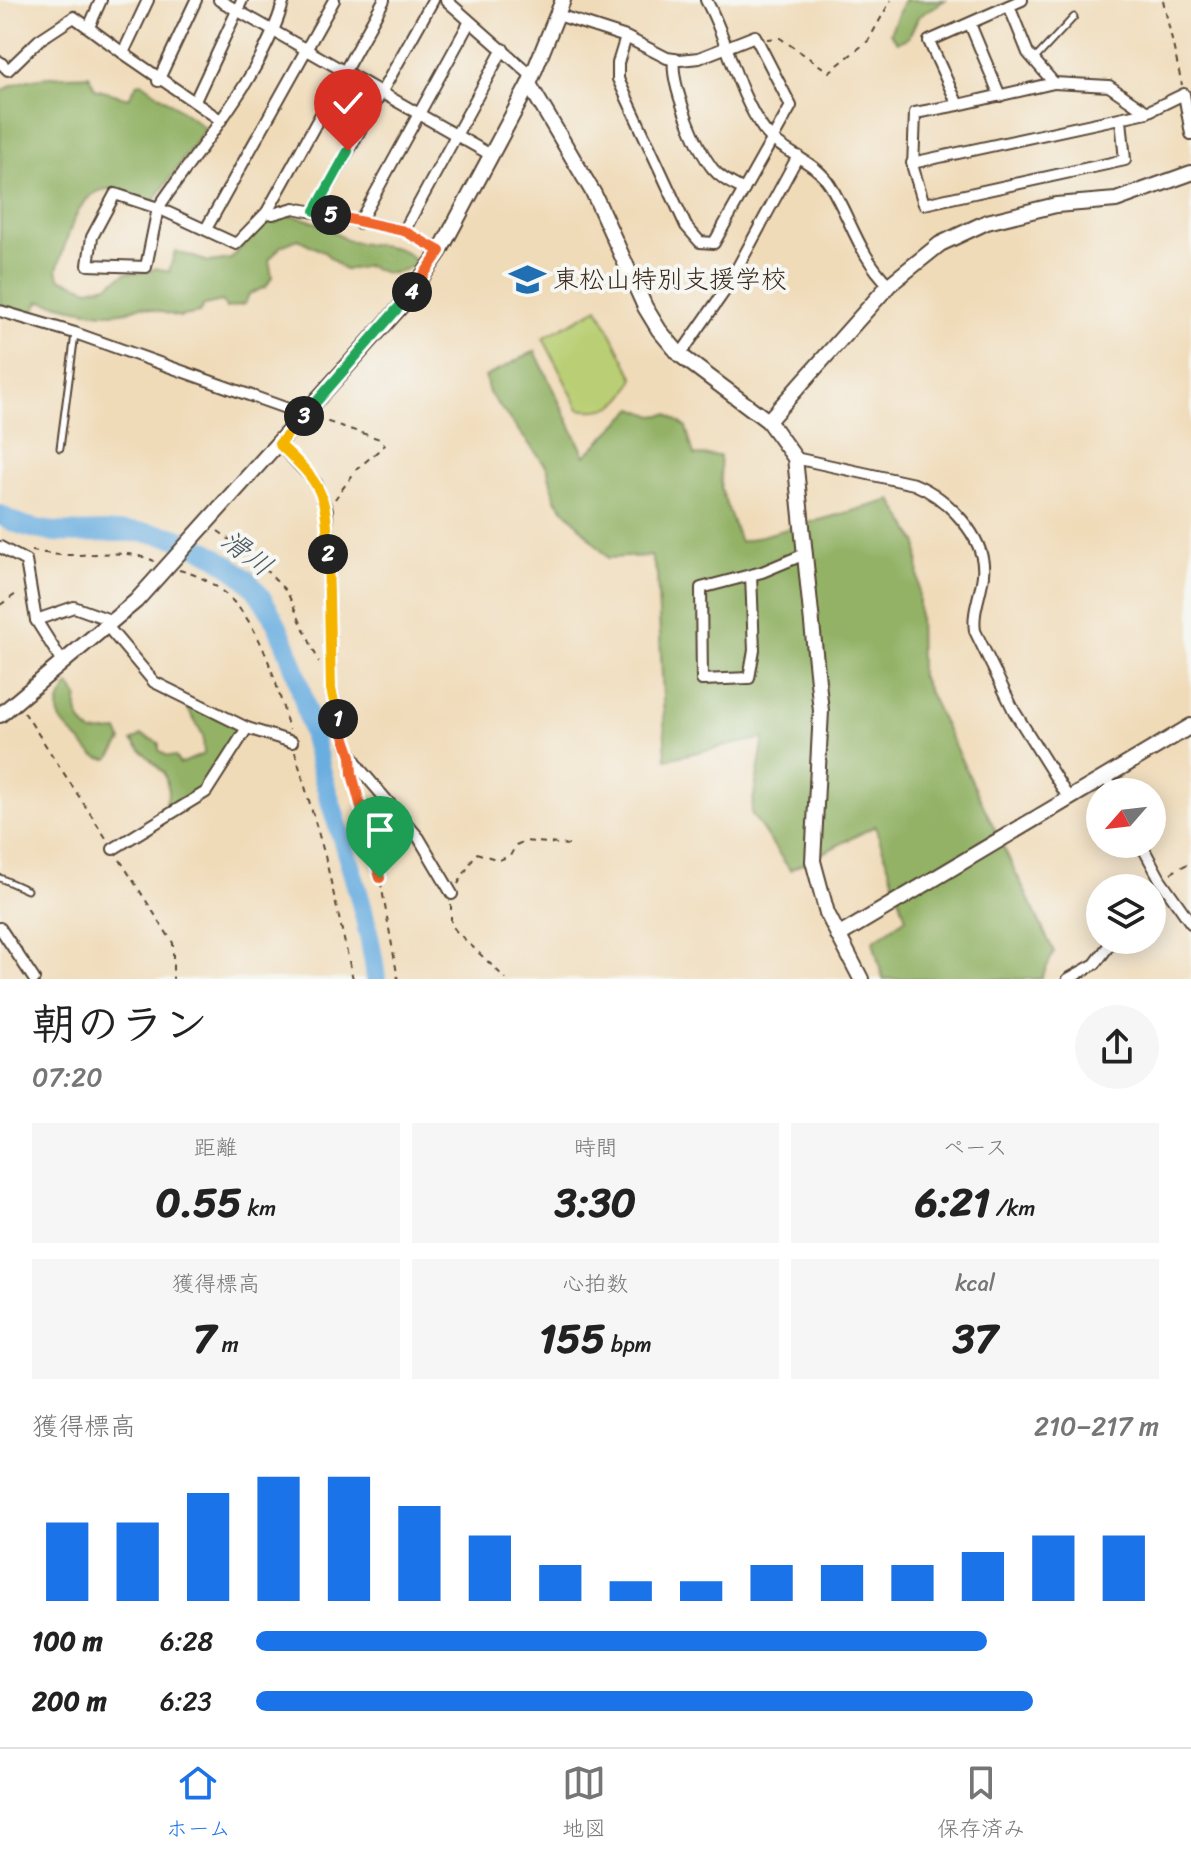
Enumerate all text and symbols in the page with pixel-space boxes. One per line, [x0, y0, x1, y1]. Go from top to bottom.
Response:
pin [314, 69, 382, 151]
icon: check [326, 81, 370, 125]
pin: 5 [311, 195, 351, 235]
text: 5 [324, 195, 338, 234]
place label: 東松山特別支援学校 [553, 256, 787, 302]
school or university icon: 東松山特別支援学校 [508, 260, 546, 298]
pin: 4 [392, 272, 432, 312]
text: 4 [405, 272, 419, 311]
pin: 3 [284, 396, 324, 436]
text: 3 [298, 396, 310, 435]
water label: 滑川 [210, 517, 284, 589]
pin: 2 [308, 534, 348, 574]
text: 2 [322, 534, 334, 573]
pin: 1 [318, 699, 358, 739]
text: 1 [333, 699, 343, 738]
north arrow [1086, 778, 1166, 858]
map controls [1086, 778, 1166, 954]
pin [346, 796, 414, 878]
icon: arrive [358, 808, 402, 852]
button: layers [1086, 874, 1166, 954]
text: 朝のラン [32, 985, 208, 1063]
button: share [1075, 1005, 1159, 1089]
text: 07:20 [32, 1054, 103, 1100]
text: 距離 [194, 1128, 238, 1167]
text: 時間 [573, 1128, 618, 1167]
text: ペース [943, 1128, 1008, 1167]
text: 0.55 [156, 1167, 242, 1238]
text: 3:30 [555, 1167, 636, 1238]
text: 6:21 [915, 1167, 990, 1238]
text: km [242, 1189, 276, 1228]
text: /km [990, 1189, 1035, 1228]
text: 獲得標高 [172, 1264, 260, 1303]
text: 心拍数 [562, 1264, 629, 1303]
text: kcal [955, 1264, 995, 1303]
text: 7 [193, 1303, 216, 1374]
text: 155 [539, 1303, 605, 1374]
text: 37 [953, 1303, 998, 1374]
text: m [216, 1325, 239, 1364]
text: bpm [605, 1325, 652, 1364]
text: 獲得標高 [32, 1403, 136, 1449]
text: 210–217 m [1034, 1403, 1159, 1449]
text: 100 m [32, 1618, 103, 1664]
text: 6:28 [160, 1618, 213, 1664]
text: 200 m [32, 1678, 107, 1724]
text: 6:23 [160, 1678, 212, 1724]
tab: ホーム [166, 1761, 231, 1848]
tab: 地図 [562, 1761, 606, 1848]
tab: 保存済み [937, 1761, 1025, 1848]

